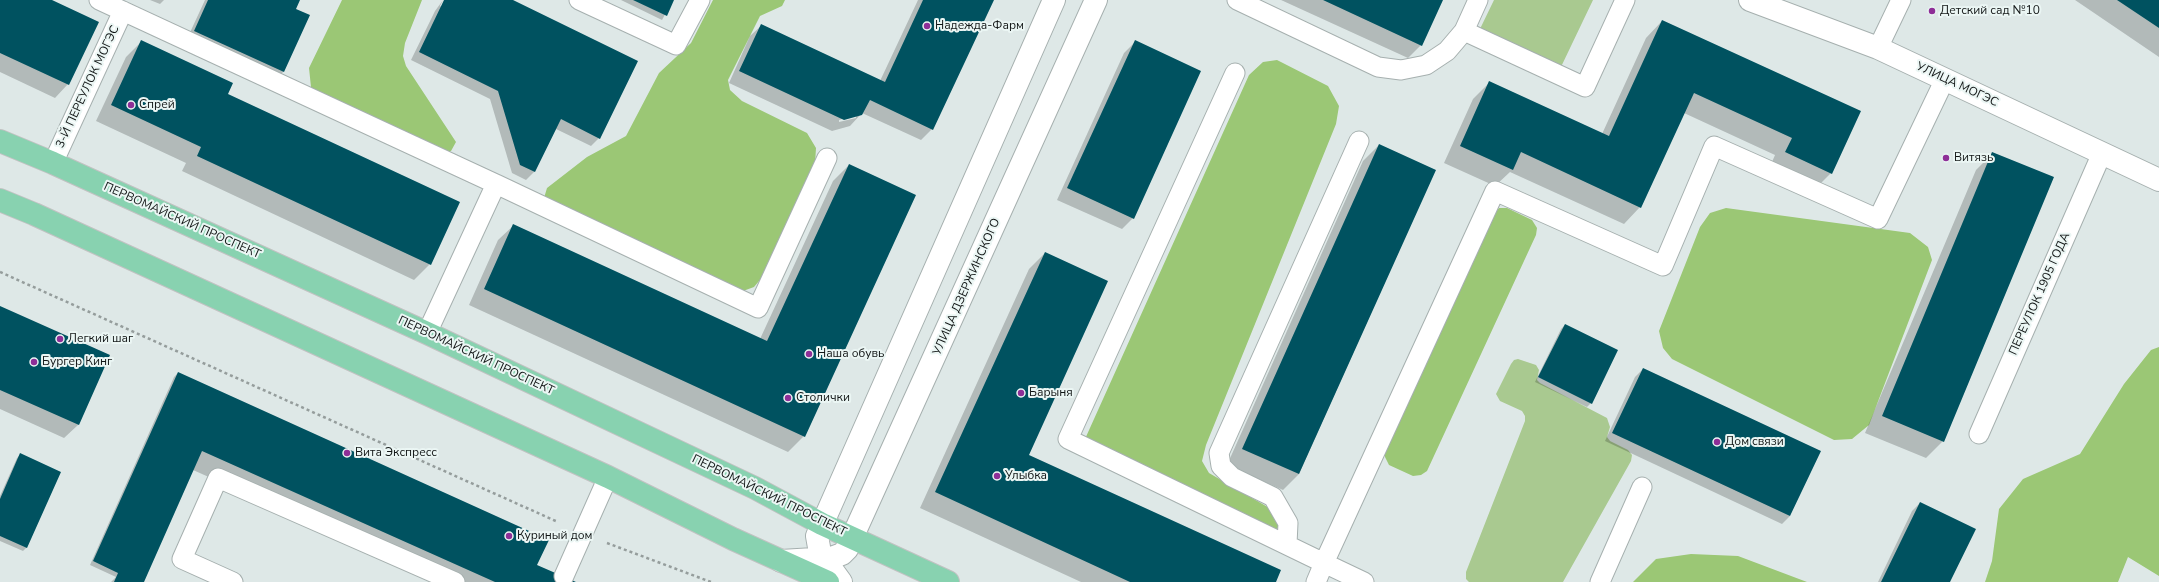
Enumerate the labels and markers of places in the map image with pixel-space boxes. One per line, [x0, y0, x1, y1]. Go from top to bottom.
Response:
place label: Детский сад №10 [1940, 4, 2040, 18]
marker: Детский сад №10 [1927, 6, 1937, 16]
place label: Надежда-Фарм [935, 19, 1024, 33]
marker: Надежда-Фарм [922, 21, 932, 31]
place label: Спрей [139, 98, 175, 112]
marker: Спрей [126, 100, 136, 110]
place label: Витязь [1954, 151, 1993, 165]
marker: Витязь [1941, 153, 1951, 163]
place label: Легкий шаг [68, 332, 133, 346]
marker: Легкий шаг [55, 334, 65, 344]
place label: Наша обувь [817, 347, 885, 361]
marker: Наша обувь [804, 349, 814, 359]
place label: Бургер Кинг [42, 355, 112, 369]
marker: Бургер Кинг [29, 357, 39, 367]
place label: Барыня [1029, 386, 1073, 400]
marker: Барыня [1016, 388, 1026, 398]
place label: Столички [796, 391, 850, 405]
marker: Столички [783, 393, 793, 403]
place label: Дом связи [1725, 435, 1784, 449]
marker: Дом связи [1712, 437, 1722, 447]
place label: Вита Экспресс [355, 446, 437, 460]
marker: Вита Экспресс [342, 448, 352, 458]
place label: Улыбка [1005, 469, 1047, 483]
marker: Улыбка [992, 471, 1002, 481]
place label: Куриный дом [517, 529, 593, 543]
marker: Куриный дом [504, 531, 514, 541]

